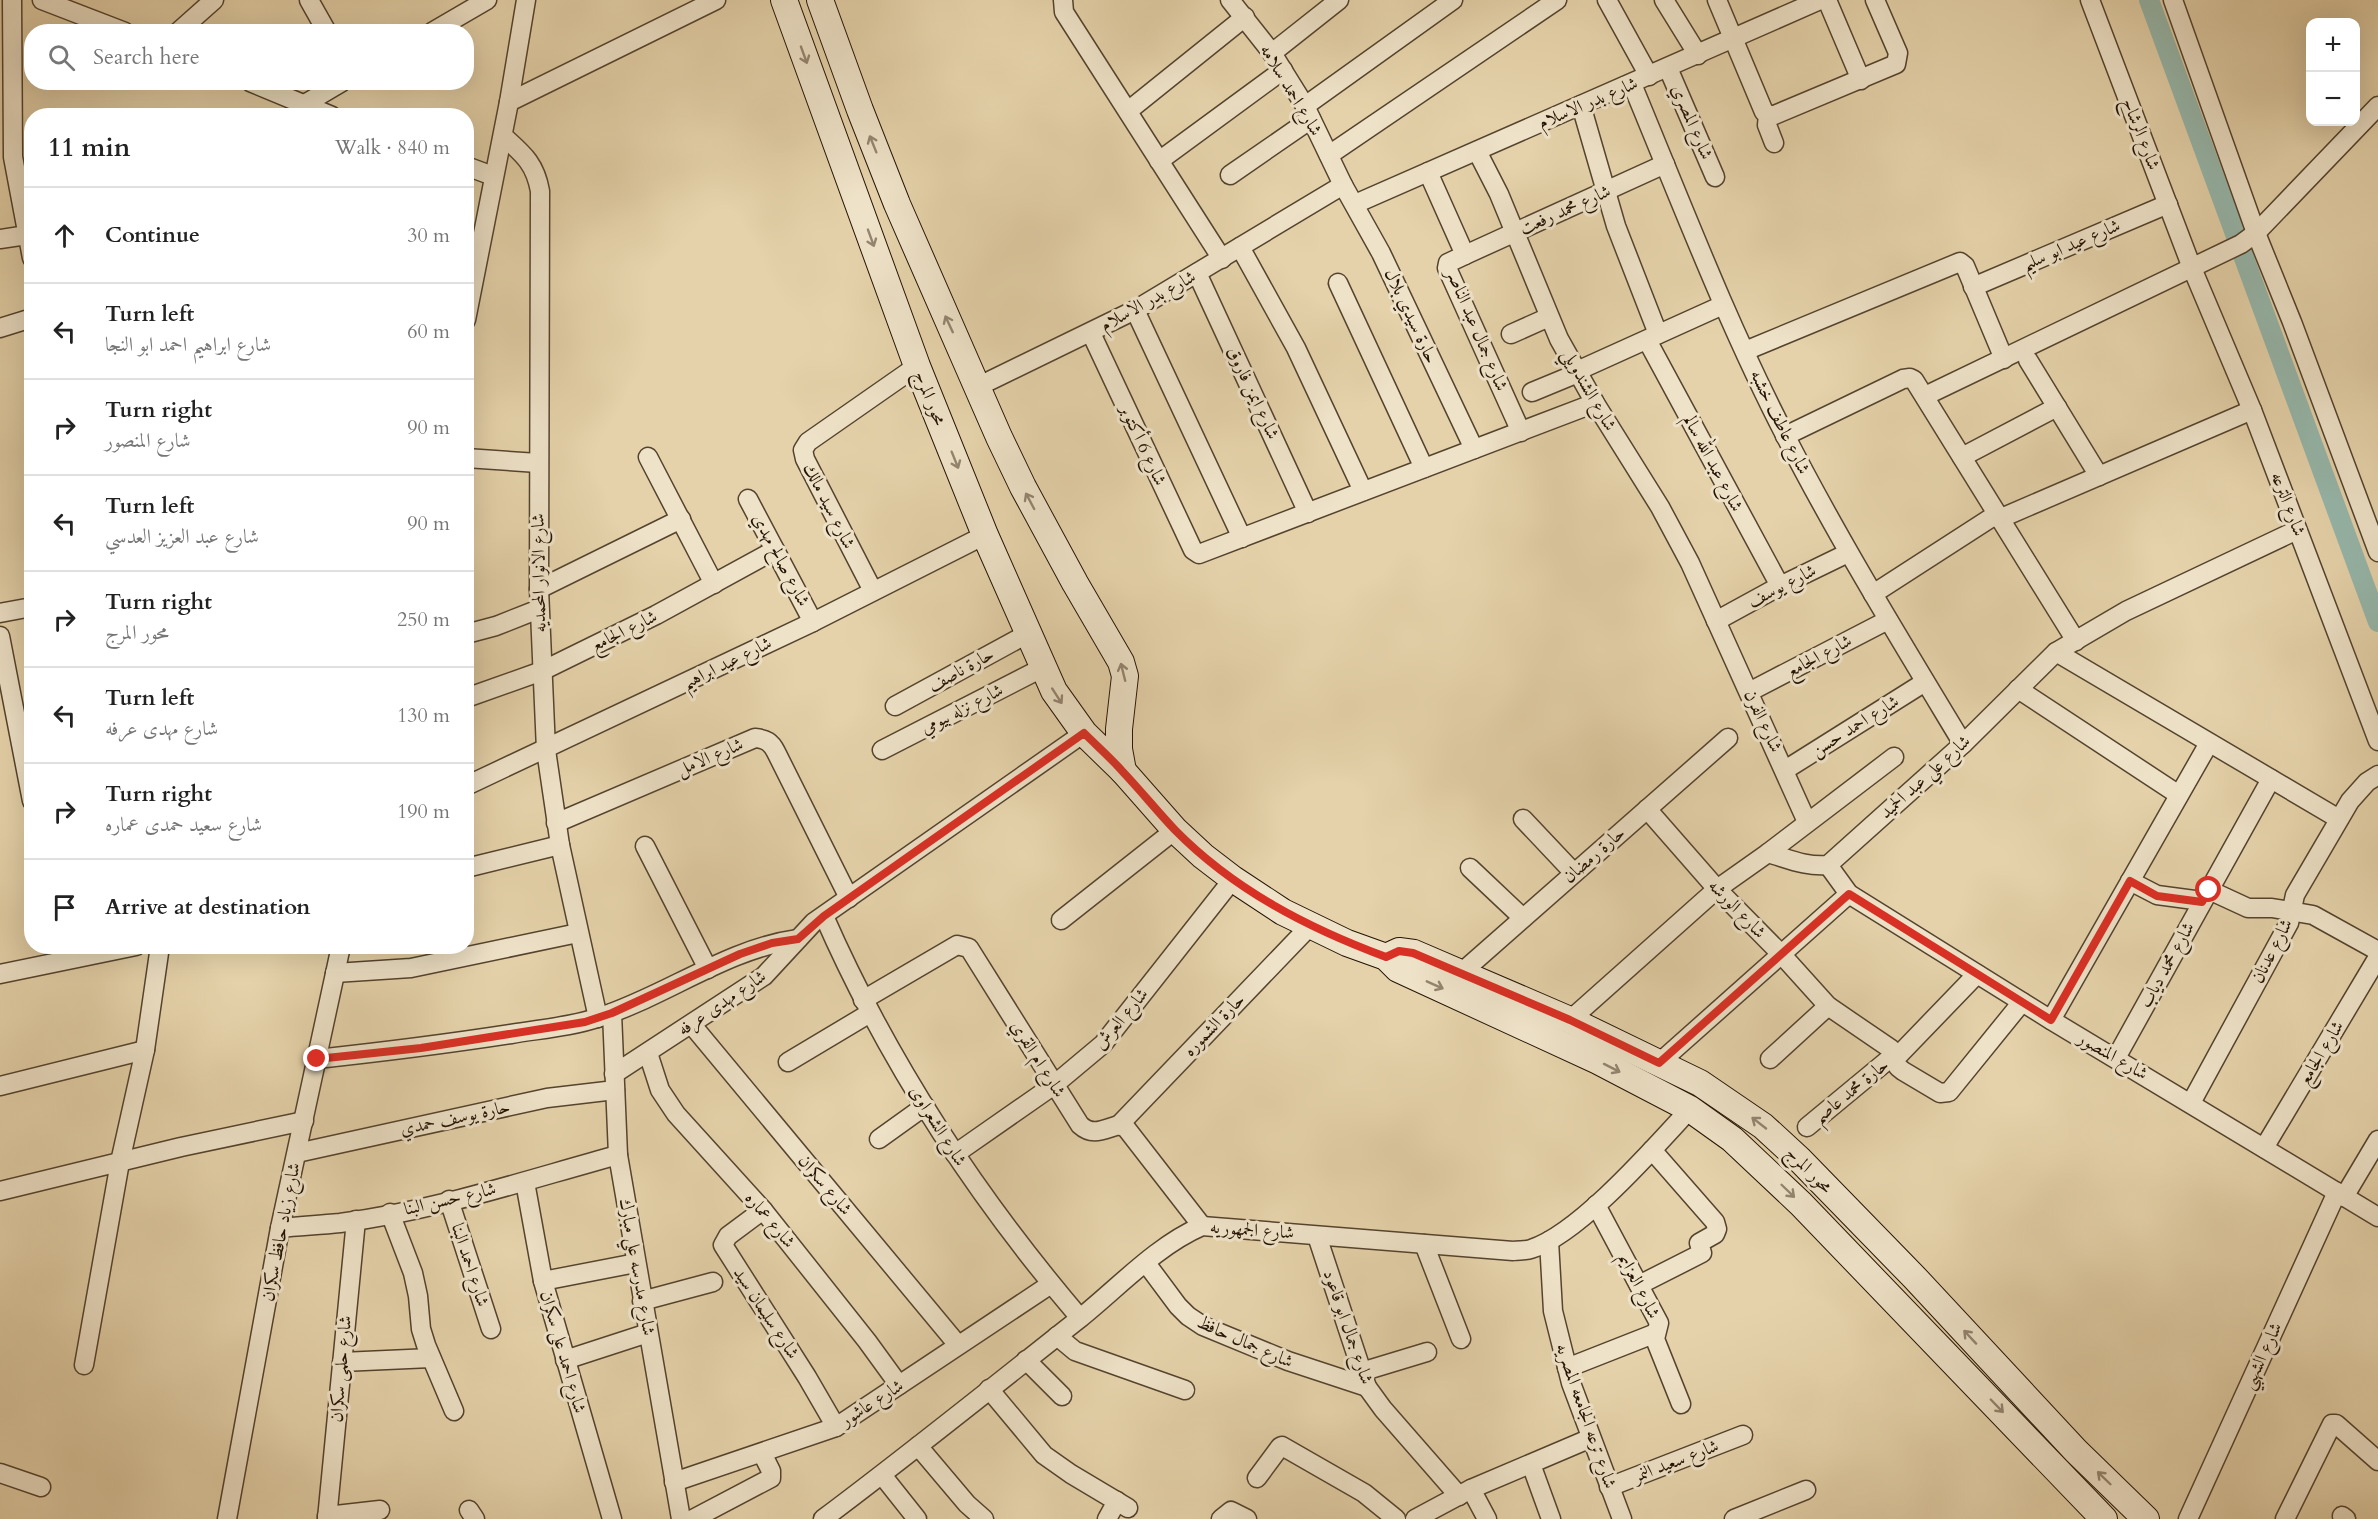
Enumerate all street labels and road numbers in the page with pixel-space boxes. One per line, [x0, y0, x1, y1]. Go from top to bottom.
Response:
street label: شارع احمد سلامه [1252, 39, 1328, 142]
street label: شارع بدر الاسلام [1534, 71, 1643, 138]
street label: شارع المصري [1663, 81, 1719, 164]
street label: شارع الرشاح [2113, 94, 2166, 175]
street label: شارع محمد رفعت [1515, 179, 1615, 243]
street label: شارع عيد ابو سليم [2018, 213, 2126, 282]
street label: شارع جمال عبد الناصر [1437, 263, 1514, 396]
street label: شارع بدر الاسلام [1096, 264, 1202, 340]
street label: حارة سيدي بلال [1376, 264, 1444, 368]
street label: شارع ايمن فاروق [1219, 342, 1285, 444]
street label: شارع الشندويلي [1552, 344, 1623, 438]
street label: شارع عاطف خشبه [1742, 365, 1816, 479]
street label: محور المرج [905, 367, 952, 431]
street label: شارع 6 أكتوبر [1111, 398, 1174, 491]
street label: شارع عبد الله سالم [1674, 409, 1751, 517]
street label: شارع سيد مالك [795, 459, 861, 554]
street label: شارع الترعه [2262, 468, 2312, 540]
street label: شارع صالح مهدي [743, 509, 816, 612]
street label: شارع الانوار المحمديه [525, 513, 555, 633]
street label: شارع يوسف [1743, 558, 1822, 616]
street label: شارع الجامع [586, 604, 663, 661]
street label: شارع الجامع [1782, 628, 1858, 686]
street label: شارع عيد ابراهيم [678, 631, 778, 700]
street label: حارة ناصف [924, 642, 998, 698]
street label: شارع نزله بيومي [916, 677, 1009, 742]
street label: شارع الفرن [1736, 686, 1788, 757]
street label: شارع احمد حسن [1806, 689, 1905, 765]
street label: شارع علي عبد الحميد [1874, 729, 1979, 828]
street label: شارع الامل [673, 732, 748, 784]
street label: حارة رمضان [1557, 821, 1631, 889]
street label: شارع الورشه [1701, 874, 1772, 946]
street label: شارع عدنان [2245, 914, 2301, 989]
street label: شارع محمد دياب [2133, 917, 2203, 1014]
street label: شارع مهدى عرفه [673, 964, 772, 1044]
street label: شارع العرش [1088, 983, 1156, 1057]
street label: حارة الشموره [1177, 988, 1251, 1062]
street label: شارع ام القري [1002, 1016, 1072, 1104]
street label: شارع الجامع [2292, 1016, 2353, 1092]
street label: شارع المنصور [2071, 1025, 2153, 1088]
street label: حارة محمد عاصم [1808, 1053, 1897, 1133]
street label: شارع الشعراوى [902, 1081, 973, 1172]
street label: حارة يوسف حمدي [398, 1094, 513, 1144]
street label: محور المرج [1778, 1141, 1838, 1201]
street label: شارع سكران [791, 1149, 858, 1222]
street label: شارع زياد حافظ سكران [255, 1160, 309, 1304]
street label: شارع حسن البنا [401, 1176, 499, 1224]
street label: شارع عماره [737, 1186, 801, 1255]
street label: شارع مدرسه علي مبارك [609, 1196, 661, 1338]
street label: شارع الجمهوريه [1209, 1215, 1295, 1247]
street label: شارع احمد البنا [443, 1220, 495, 1311]
street label: شارع العزايم [1609, 1249, 1666, 1324]
street label: شارع سليمان سيد [725, 1262, 805, 1365]
street label: شارع جمال ابو قاعود [1315, 1266, 1379, 1388]
street label: شارع احمد على سكران [532, 1288, 592, 1417]
street label: شارع جمال حافظ [1192, 1310, 1297, 1376]
street label: شارع حلمى سكران [324, 1315, 360, 1424]
street label: شارع الشهبي [2236, 1318, 2292, 1395]
street label: شارع ترعه الجامعه المصريه [1548, 1340, 1623, 1493]
street label: شارع عاشور [834, 1373, 910, 1436]
street label: شارع سعيد النمر [1628, 1433, 1723, 1491]

